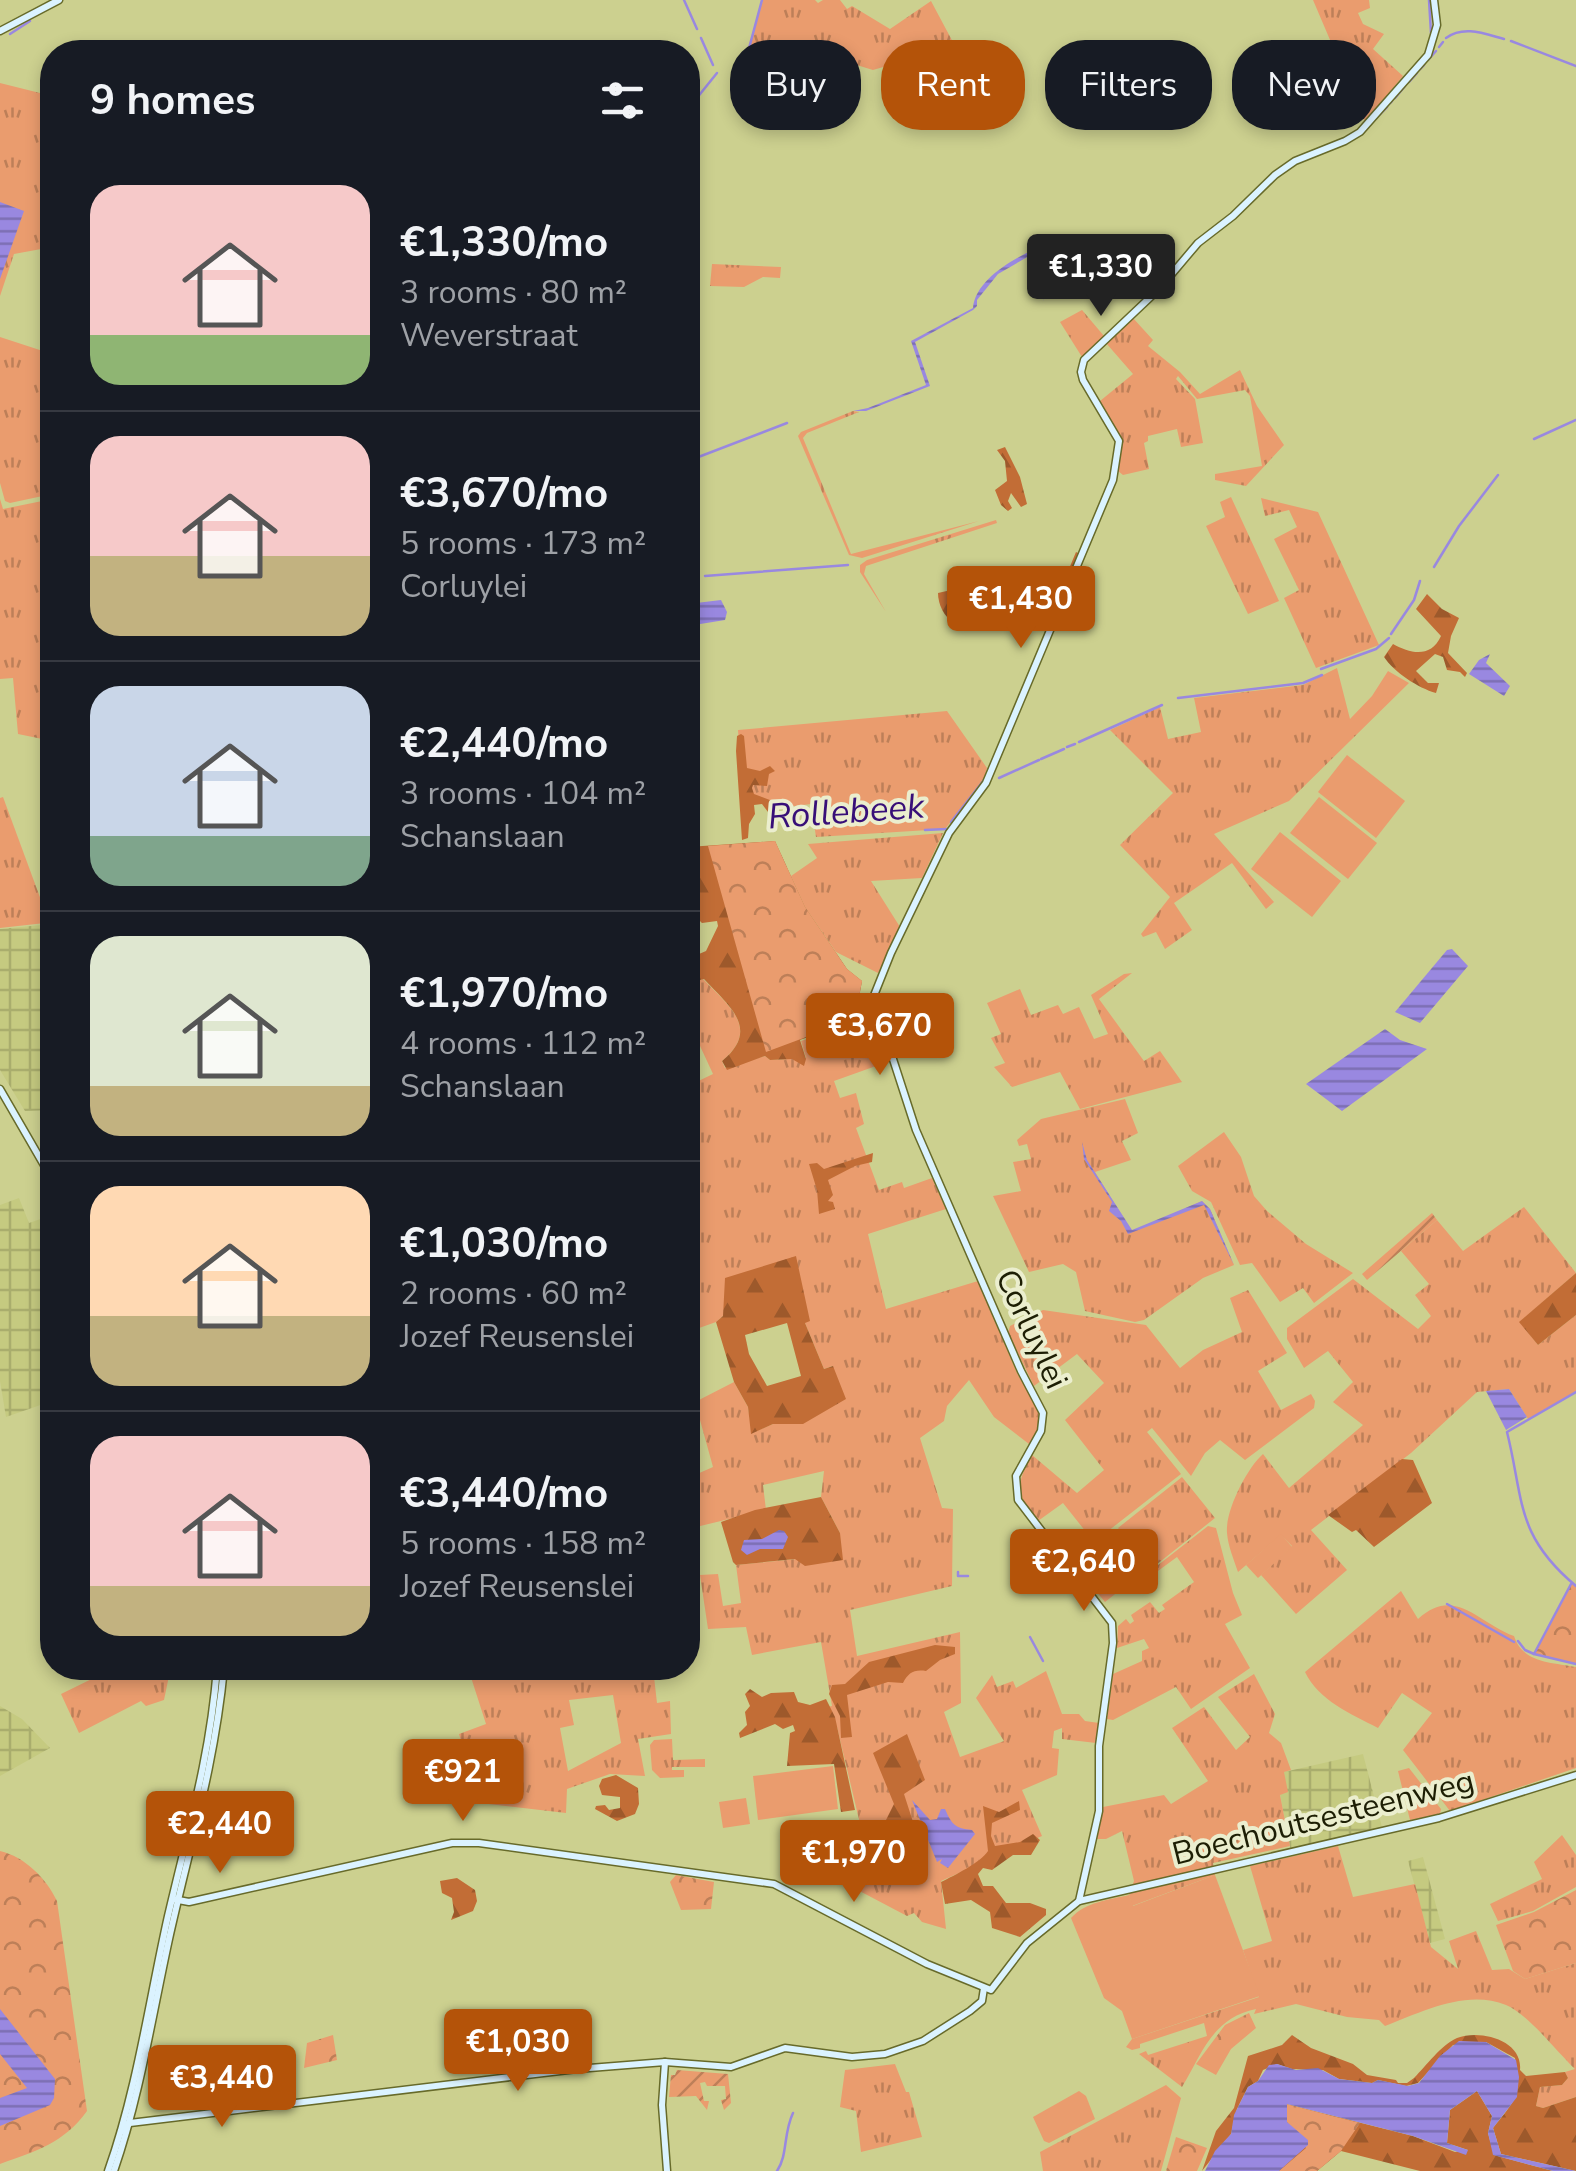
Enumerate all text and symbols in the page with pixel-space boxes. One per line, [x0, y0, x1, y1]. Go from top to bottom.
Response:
chip: Buy [730, 40, 861, 130]
chip: Rent [881, 40, 1025, 130]
chip: Filters [1045, 40, 1212, 130]
chip: New [1232, 40, 1376, 130]
text: 9 homes [90, 72, 255, 129]
icon: filters [595, 73, 650, 128]
text: €1,330/mo [400, 214, 608, 271]
icon: home [170, 225, 290, 345]
pin: €1,330 [1020, 234, 1182, 319]
text: €1,330 [1049, 245, 1153, 288]
text: 3 rooms · 80 m² [400, 271, 627, 314]
text: Weverstraat [400, 314, 578, 357]
text: €3,670/mo [400, 465, 608, 522]
icon: home [170, 476, 290, 596]
text: 5 rooms · 173 m² [400, 522, 646, 565]
text: Corluylei [400, 565, 527, 608]
pin: €1,430 [940, 566, 1102, 651]
text: €1,430 [969, 577, 1073, 620]
text: €2,440/mo [400, 715, 608, 772]
icon: home [170, 726, 290, 846]
text: 3 rooms · 104 m² [400, 772, 646, 815]
water label: Rollebeek [766, 782, 927, 840]
text: Schanslaan [400, 815, 565, 858]
text: €1,970/mo [400, 965, 608, 1022]
icon: home [170, 976, 290, 1096]
pin: €3,670 [799, 993, 961, 1078]
text: €3,670 [828, 1004, 932, 1047]
text: 4 rooms · 112 m² [400, 1022, 646, 1065]
text: Schanslaan [400, 1065, 565, 1108]
text: €1,030/mo [400, 1215, 608, 1272]
icon: home [170, 1226, 290, 1346]
street label: Corluylei [985, 1262, 1078, 1396]
text: 2 rooms · 60 m² [400, 1272, 627, 1315]
text: Jozef Reusenslei [400, 1315, 634, 1358]
text: €3,440/mo [400, 1465, 608, 1522]
icon: home [170, 1476, 290, 1596]
text: 5 rooms · 158 m² [400, 1522, 646, 1565]
pin: €2,640 [1003, 1529, 1165, 1614]
text: €2,640 [1032, 1540, 1136, 1583]
text: Jozef Reusenslei [400, 1565, 634, 1608]
pin: €921 [404, 1739, 522, 1824]
text: €921 [425, 1750, 501, 1793]
street label: Boechoutsesteenweg [1168, 1759, 1479, 1876]
pin: €2,440 [139, 1791, 301, 1876]
text: €2,440 [168, 1802, 272, 1845]
pin: €1,970 [773, 1820, 935, 1905]
text: €1,970 [802, 1831, 906, 1874]
pin: €1,030 [437, 2009, 599, 2094]
text: €1,030 [466, 2020, 570, 2063]
pin: €3,440 [141, 2045, 303, 2130]
text: €3,440 [170, 2056, 274, 2099]

